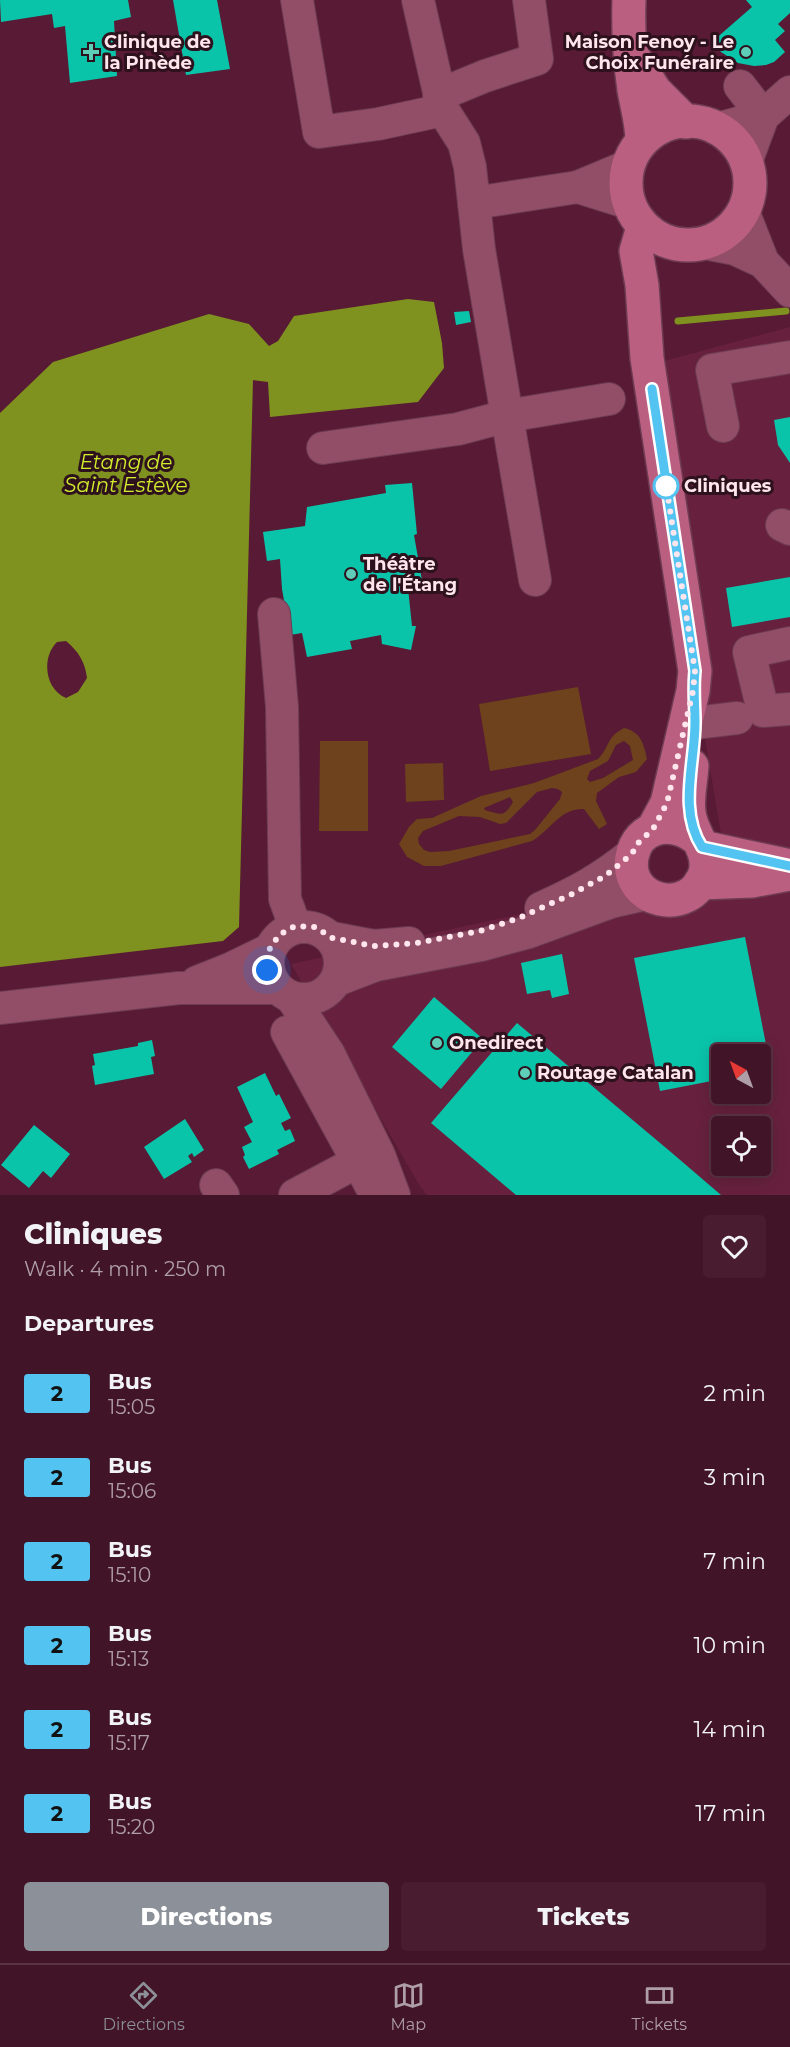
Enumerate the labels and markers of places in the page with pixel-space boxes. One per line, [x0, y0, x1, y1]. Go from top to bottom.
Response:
place label: Clinique de la Pinède [104, 31, 211, 74]
place label: Maison Fenoy - Le Choix Funéraire [565, 31, 734, 74]
marker: Clinique de la Pinède [82, 43, 100, 61]
marker: Maison Fenoy - Le Choix Funéraire [739, 45, 753, 59]
marker: Cliniques [653, 473, 679, 499]
place label: Cliniques [684, 475, 772, 497]
place label: Théâtre de l'Étang [363, 553, 457, 596]
marker: Théâtre de l'Étang [344, 567, 358, 581]
place label: Onedirect [449, 1032, 544, 1054]
marker: Onedirect [430, 1036, 444, 1050]
place label: Routage Catalan [537, 1062, 694, 1084]
marker: Routage Catalan [518, 1066, 532, 1080]

